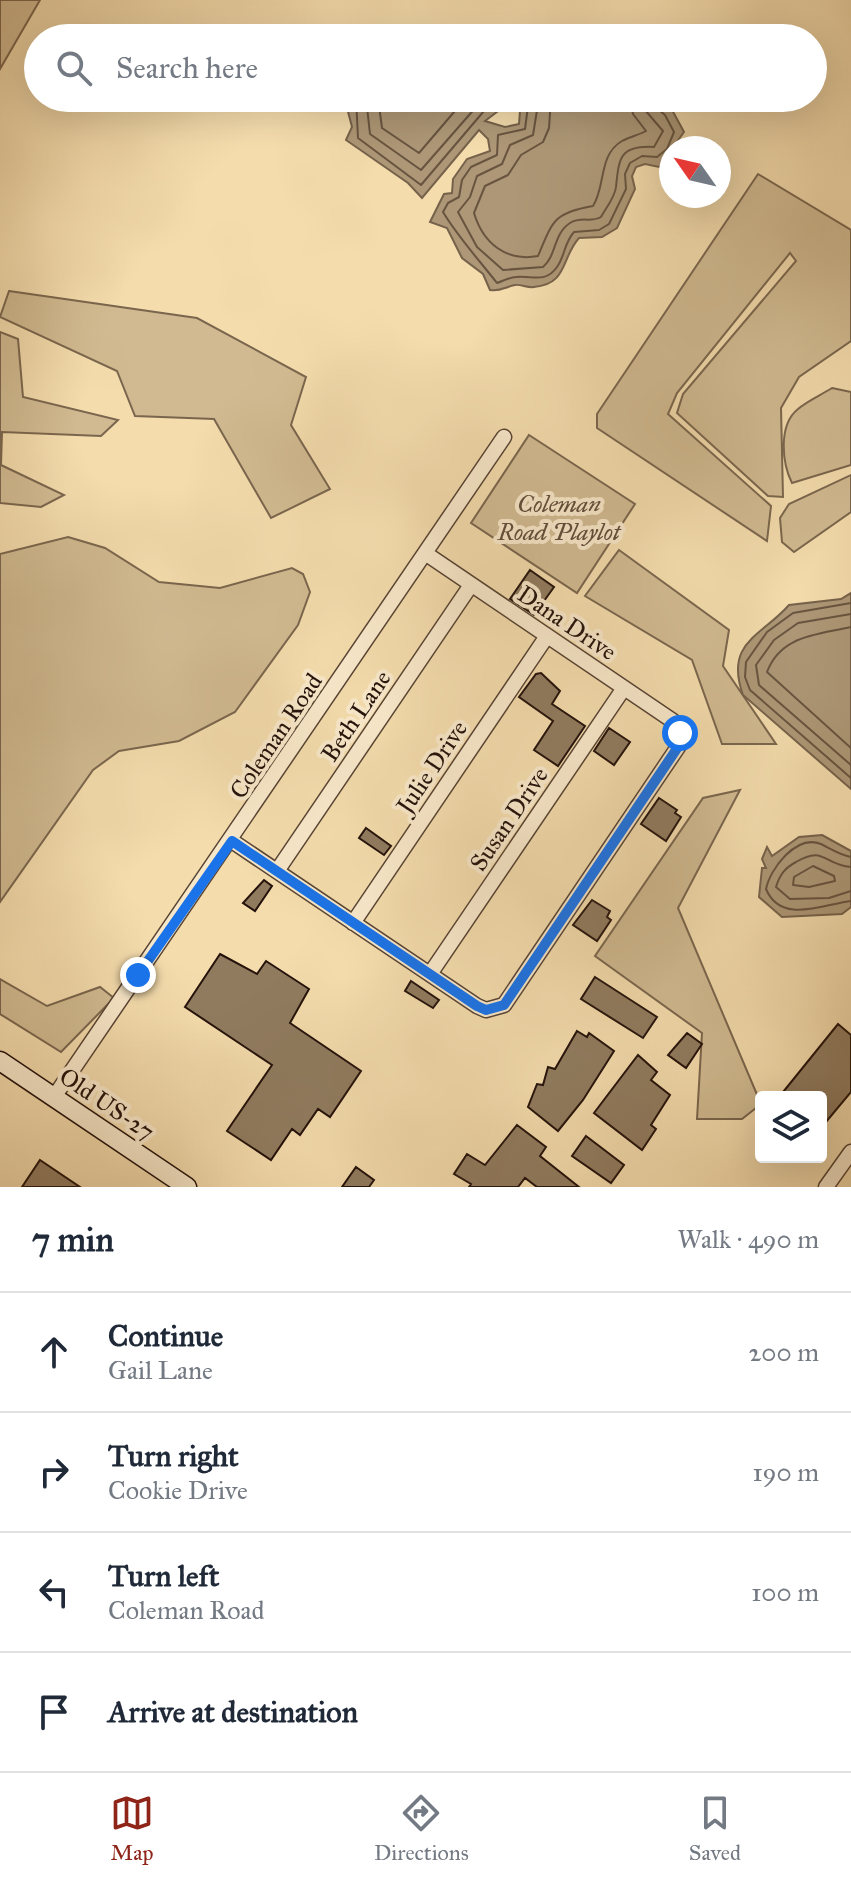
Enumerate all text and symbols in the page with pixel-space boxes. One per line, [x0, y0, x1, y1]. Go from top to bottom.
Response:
search box [24, 24, 827, 112]
icon: search [52, 46, 96, 90]
text: Search here [116, 50, 258, 86]
north arrow [659, 136, 731, 208]
park label: Coleman Road Playlot [497, 489, 622, 547]
street label: Dana Drive [512, 579, 622, 667]
street label: Beth Lane [315, 665, 397, 767]
street label: Coleman Road [223, 668, 329, 804]
street label: Julie Drive [388, 715, 474, 822]
route start [662, 715, 698, 751]
street label: Susan Drive [463, 761, 555, 877]
route end [120, 957, 156, 993]
street label: Old US-27 [54, 1061, 160, 1147]
map controls [755, 1091, 827, 1163]
button: layers [755, 1091, 827, 1163]
text: 7 min [32, 1219, 114, 1260]
text: Walk · 490 m [678, 1223, 819, 1255]
text: Continue [108, 1318, 223, 1354]
icon: ahead [32, 1330, 76, 1374]
text: 200 m [748, 1336, 819, 1368]
text: Gail Lane [108, 1354, 213, 1386]
text: Turn right [108, 1438, 239, 1474]
icon: right [32, 1450, 76, 1494]
text: 190 m [752, 1456, 819, 1488]
text: Cookie Drive [108, 1474, 248, 1506]
text: Turn left [108, 1558, 219, 1594]
icon: left [32, 1570, 76, 1614]
text: 100 m [751, 1576, 819, 1608]
text: Coleman Road [108, 1594, 265, 1626]
icon: arrive [32, 1690, 76, 1734]
text: Arrive at destination [108, 1694, 358, 1730]
tab: Map [110, 1791, 154, 1866]
tab: Directions [374, 1791, 469, 1866]
tab: Saved [689, 1791, 741, 1866]

